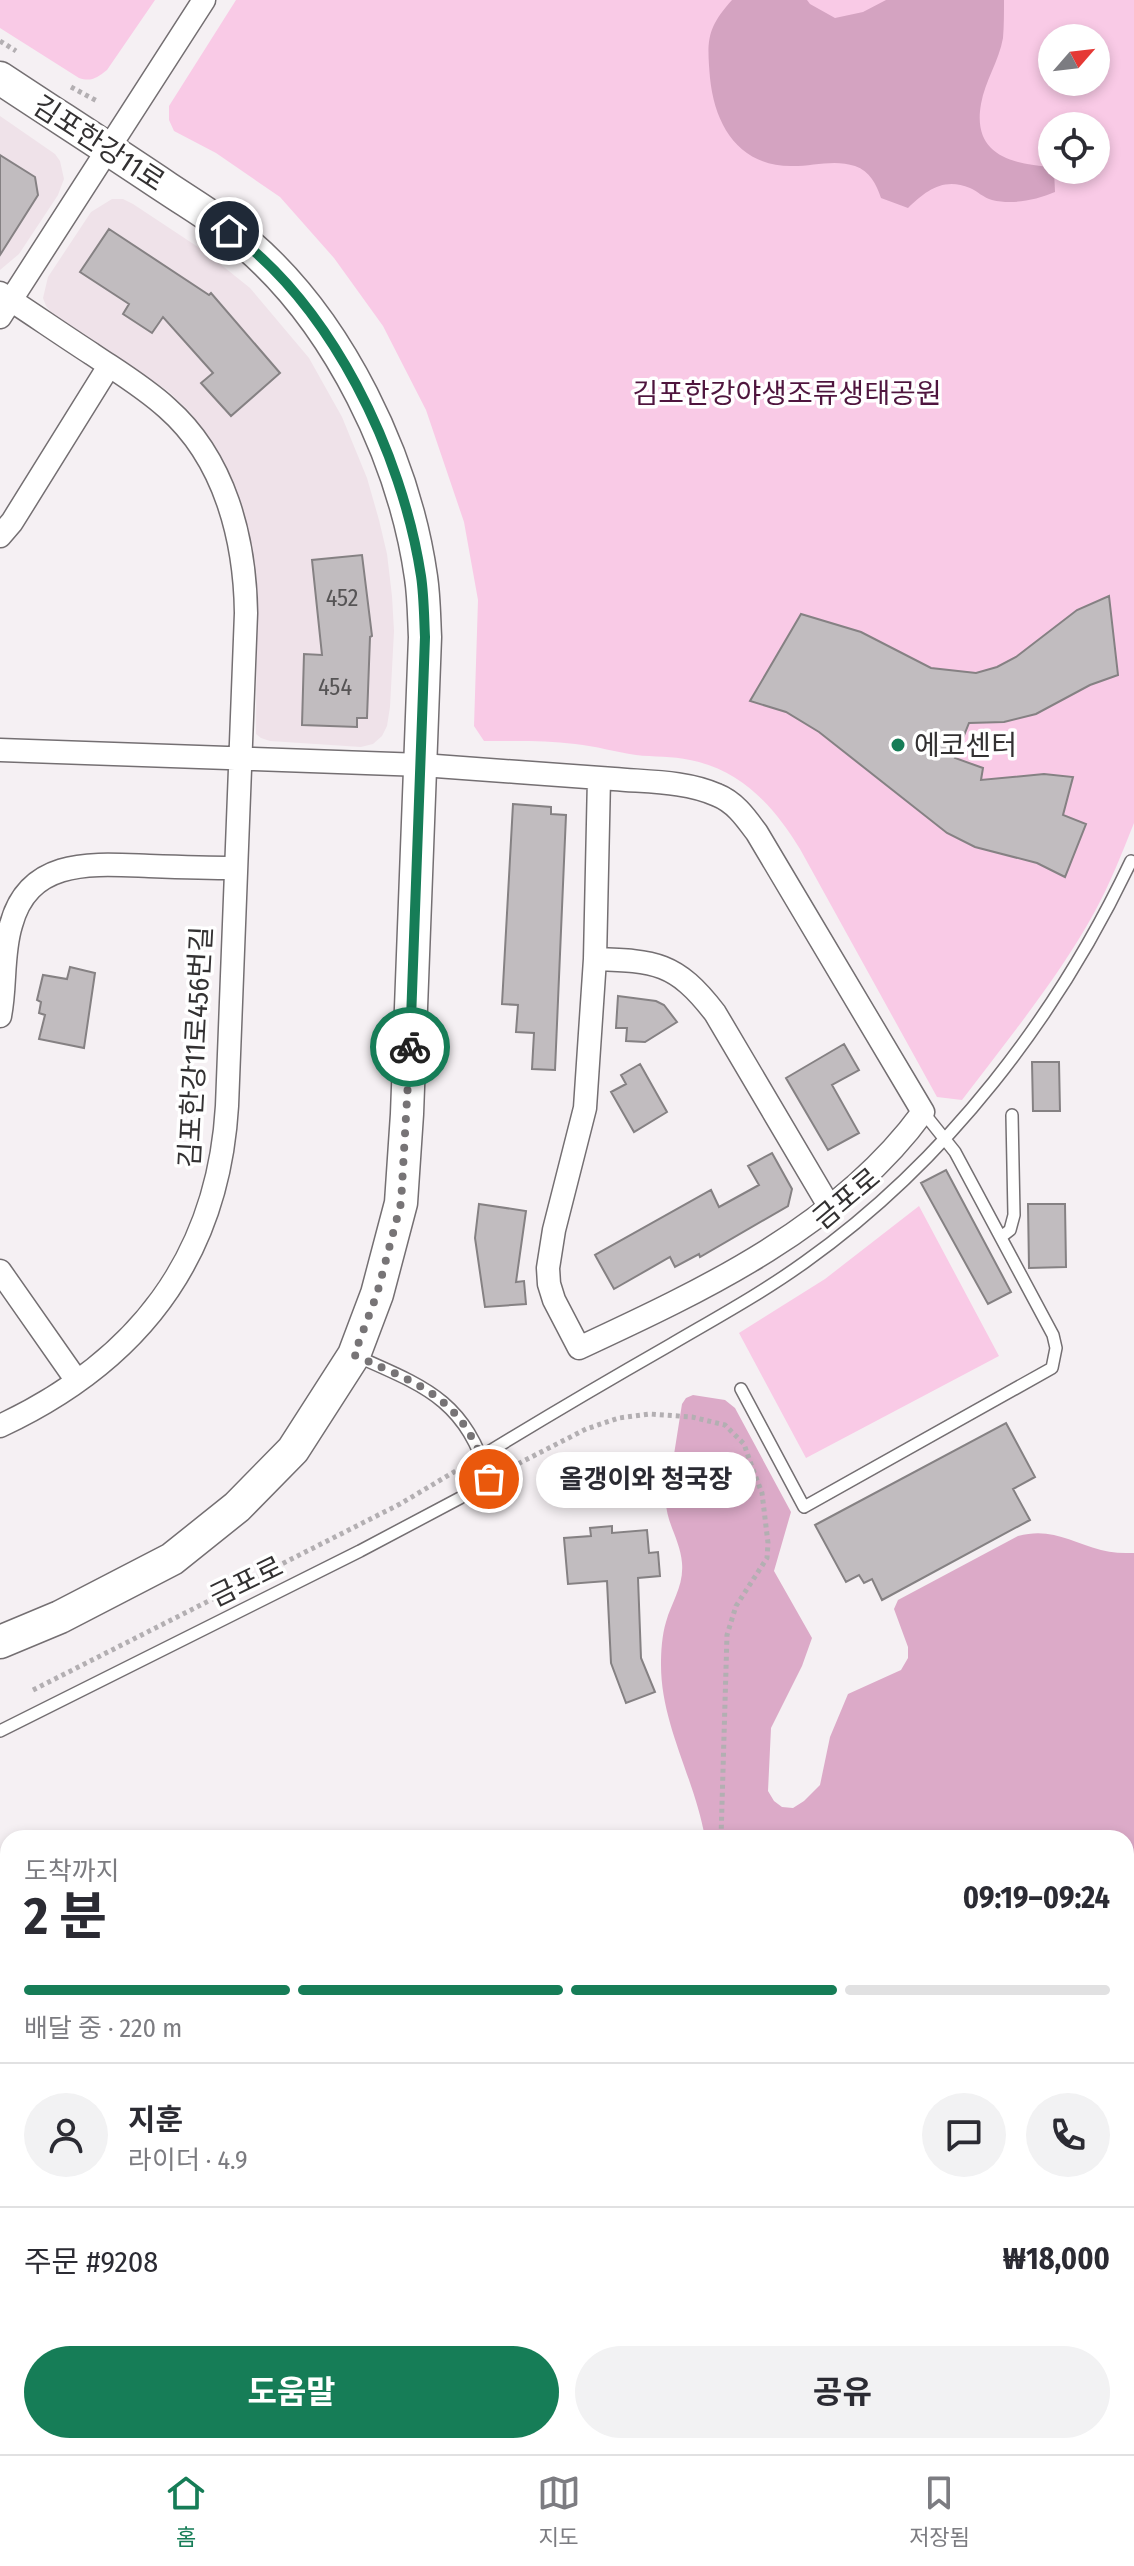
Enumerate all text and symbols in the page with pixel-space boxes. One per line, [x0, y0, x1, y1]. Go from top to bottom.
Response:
north arrow [1038, 24, 1110, 96]
map controls [1038, 24, 1110, 184]
street label: 김포한강11로 [27, 89, 171, 198]
button: locate [1038, 112, 1110, 184]
pin [195, 197, 263, 265]
icon: home [207, 209, 251, 253]
park label: 김포한강야생조류생태공원 [632, 377, 942, 410]
house number: 452 [326, 584, 358, 612]
house number: 454 [318, 673, 352, 701]
place label: 에코센터 [914, 729, 1017, 762]
marker: 에코센터 [889, 736, 907, 754]
street label: 김포한강11로456번길 [173, 925, 218, 1169]
courier [370, 1007, 450, 1087]
icon: bike [388, 1025, 432, 1069]
street label: 금포로 [806, 1161, 887, 1236]
pin [455, 1445, 523, 1513]
callout: 올갱이와 청국장 [537, 1451, 757, 1507]
icon: bag [467, 1457, 511, 1501]
text: 올갱이와 청국장 [560, 1464, 732, 1495]
street label: 금포로 [204, 1550, 288, 1613]
text: 도착까지 [24, 1856, 120, 1887]
text: 09:19–09:24 [963, 1880, 1110, 1916]
text: 2 분 [24, 1885, 107, 1948]
text: 배달 중 · 220 m [24, 2013, 182, 2044]
button: person [24, 2093, 108, 2177]
button: chat [922, 2093, 1006, 2177]
button: phone [1026, 2093, 1110, 2177]
text: 지훈 [128, 2102, 183, 2138]
text: 라이더 · 4.9 [128, 2145, 248, 2176]
text: ₩18,000 [1003, 2241, 1110, 2277]
text: 주문 #9208 [24, 2244, 158, 2280]
button: 도움말 [24, 2346, 559, 2438]
button: 공유 [575, 2346, 1110, 2438]
tab: 홈 [164, 2471, 208, 2551]
tab: 지도 [537, 2471, 581, 2551]
tab: 저장됨 [909, 2471, 970, 2551]

